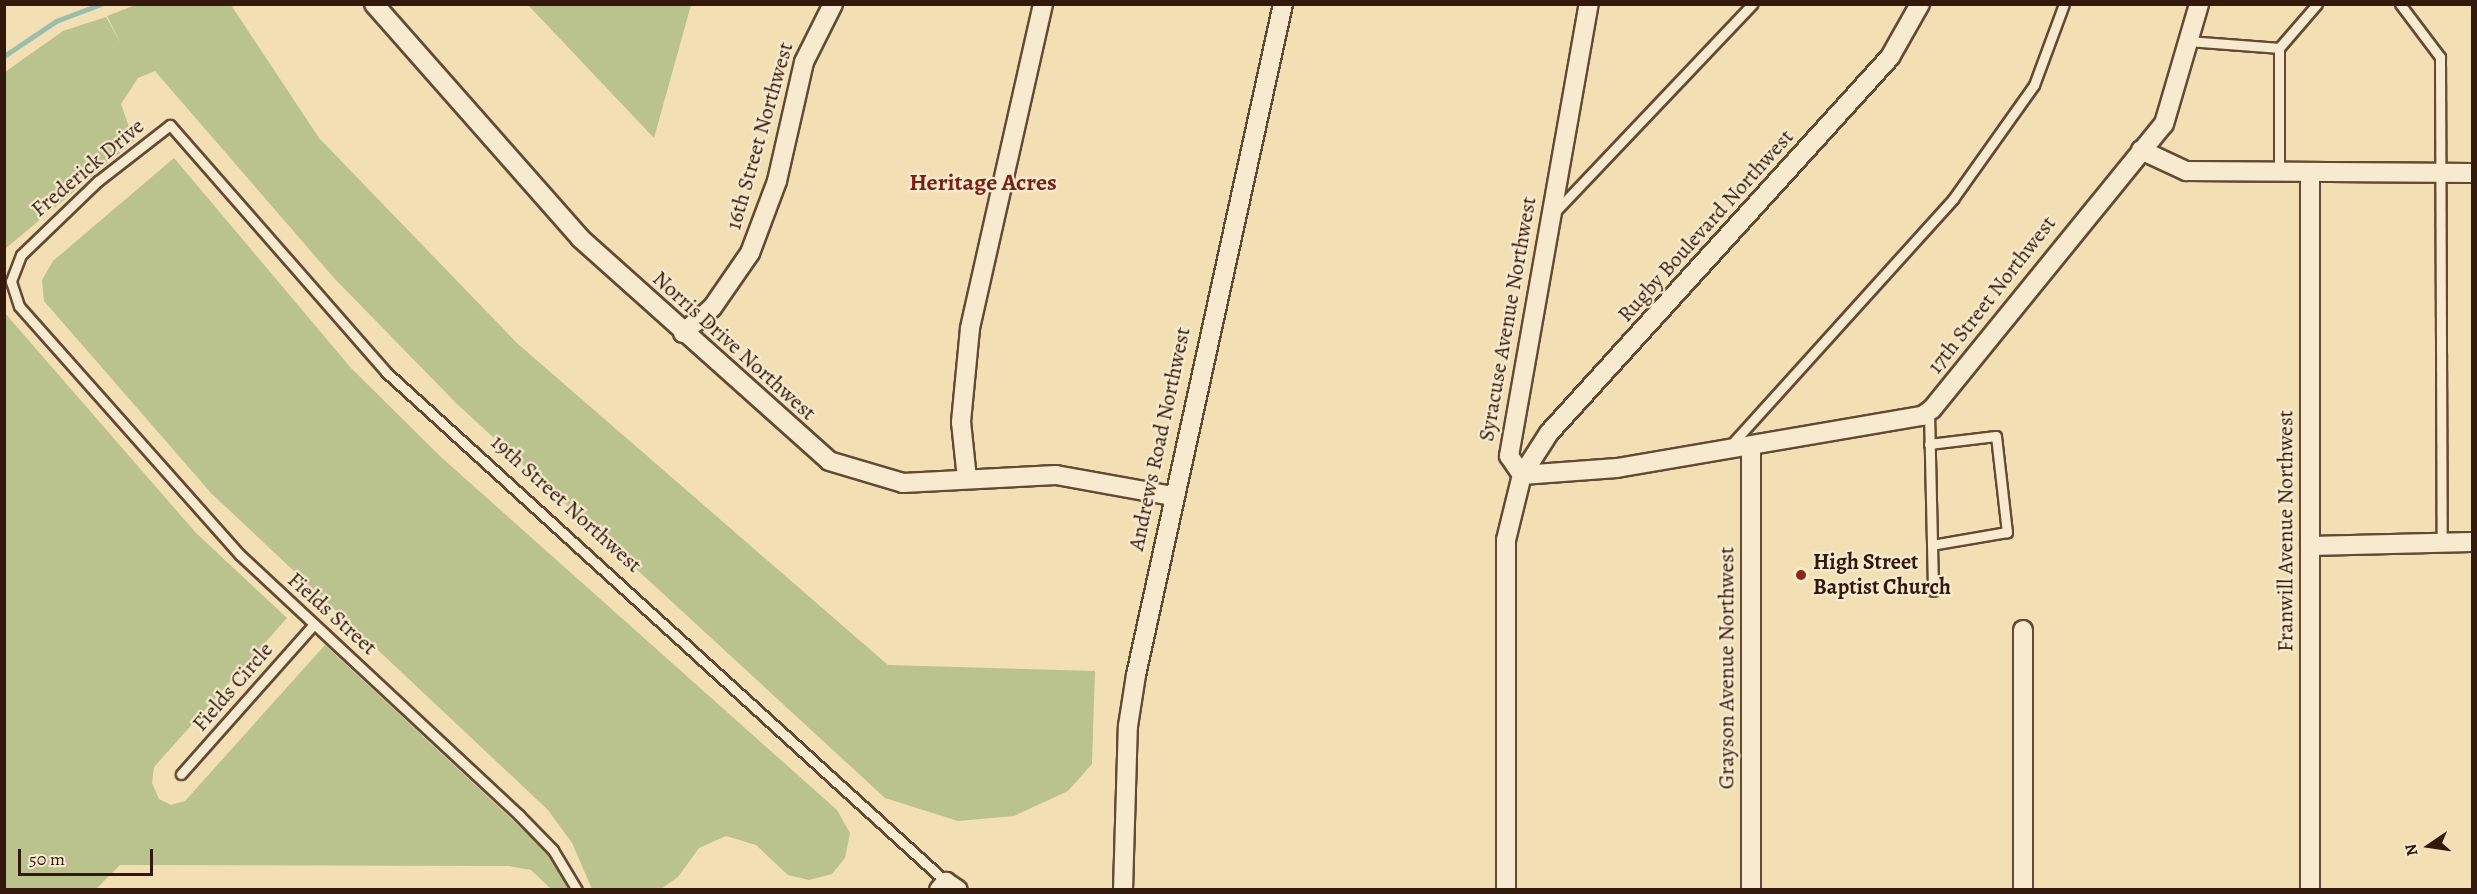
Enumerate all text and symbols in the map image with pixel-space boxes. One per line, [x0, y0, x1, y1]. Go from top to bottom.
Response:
street label: 16th Street Northwest [721, 39, 799, 233]
street label: Frederick Drive [26, 113, 150, 223]
street label: Rugby Boulevard Northwest [1612, 124, 1800, 328]
district label: Heritage Acres [909, 169, 1057, 197]
street label: Syracuse Avenue Northwest [1473, 195, 1543, 443]
street label: 17th Street Northwest [1922, 211, 2062, 379]
street label: Norris Drive Northwest [647, 266, 821, 426]
street label: Andrews Road Northwest [1123, 325, 1197, 553]
street label: Franwill Avenue Northwest [2273, 410, 2299, 652]
street label: 19th Street Northwest [485, 429, 647, 579]
street label: Grayson Avenue Northwest [1714, 547, 1740, 789]
place label: High Street Baptist Church [1813, 549, 1951, 600]
street label: Fields Street [282, 567, 382, 661]
marker: High Street Baptist Church [1794, 568, 1808, 582]
street label: Fields Circle [187, 637, 279, 737]
north arrow [2399, 816, 2459, 876]
scale bar [21, 837, 156, 875]
text: N [2399, 842, 2423, 858]
text: 50 m [29, 847, 65, 871]

